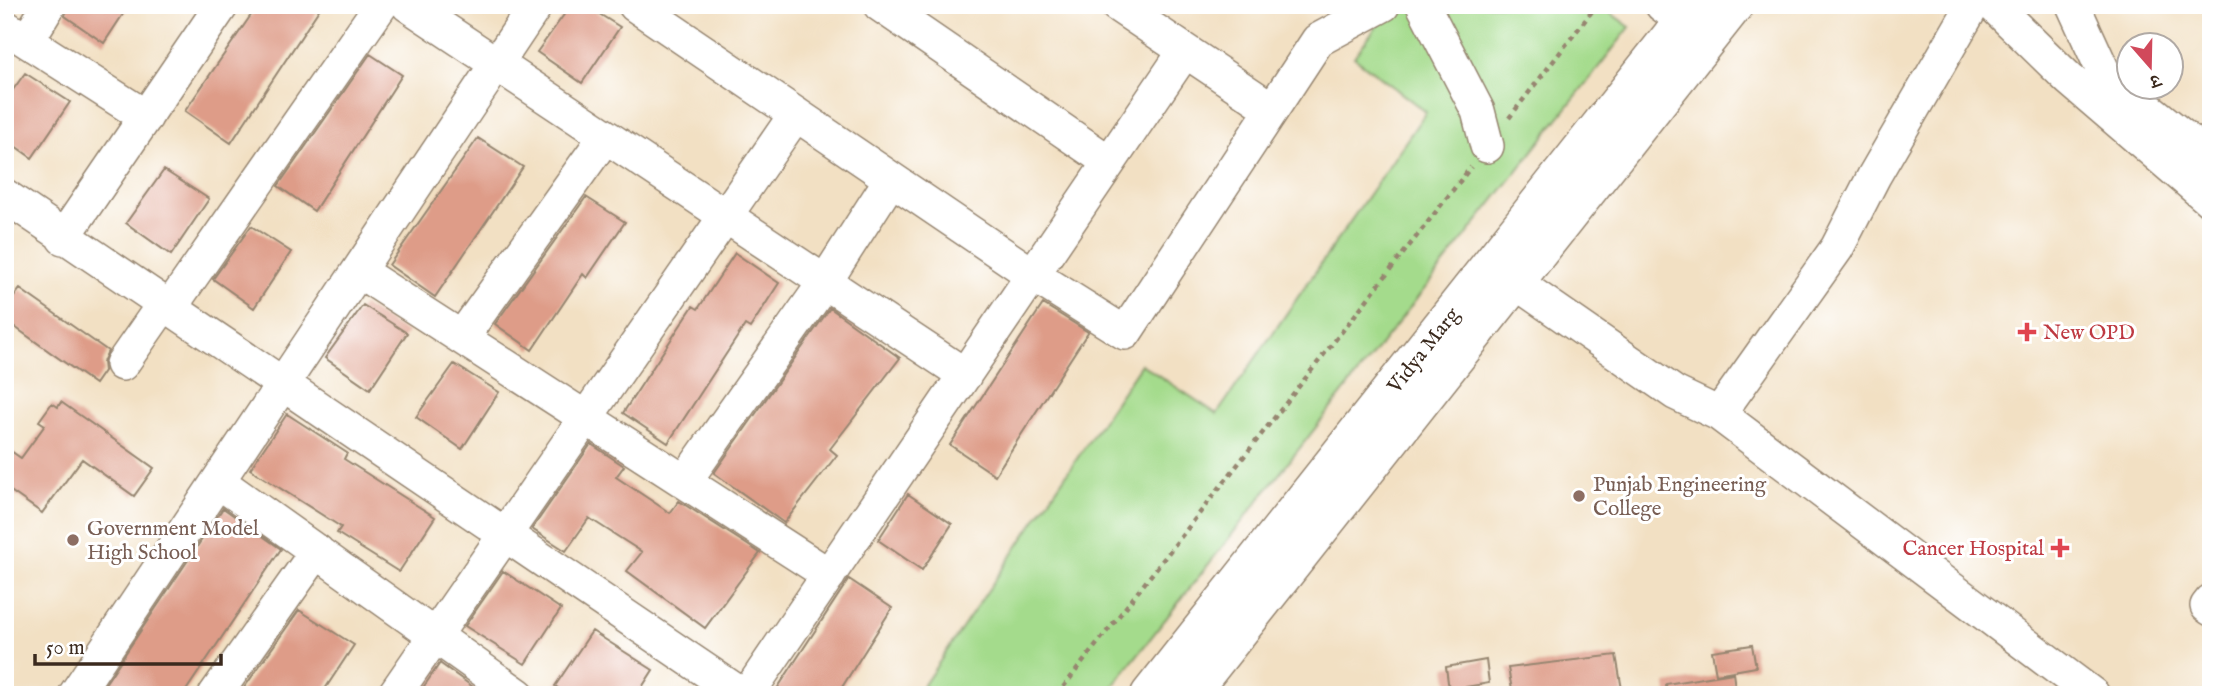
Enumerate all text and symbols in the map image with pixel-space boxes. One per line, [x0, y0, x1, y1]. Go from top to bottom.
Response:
north arrow [2114, 32, 2184, 102]
text: उ [2145, 66, 2166, 93]
street label: Vidya Marg [1381, 302, 1467, 400]
place label: New OPD [2043, 320, 2135, 347]
marker: New OPD [2017, 322, 2037, 342]
place label: Punjab Engineering College [1593, 472, 1767, 523]
marker: Punjab Engineering College [1571, 488, 1587, 504]
place label: Government Model High School [87, 516, 259, 567]
marker: Government Model High School [65, 532, 81, 548]
place label: Cancer Hospital [1902, 536, 2044, 563]
marker: Cancer Hospital [2050, 538, 2070, 558]
scale bar [35, 623, 220, 667]
text: 50 m [46, 635, 85, 662]

